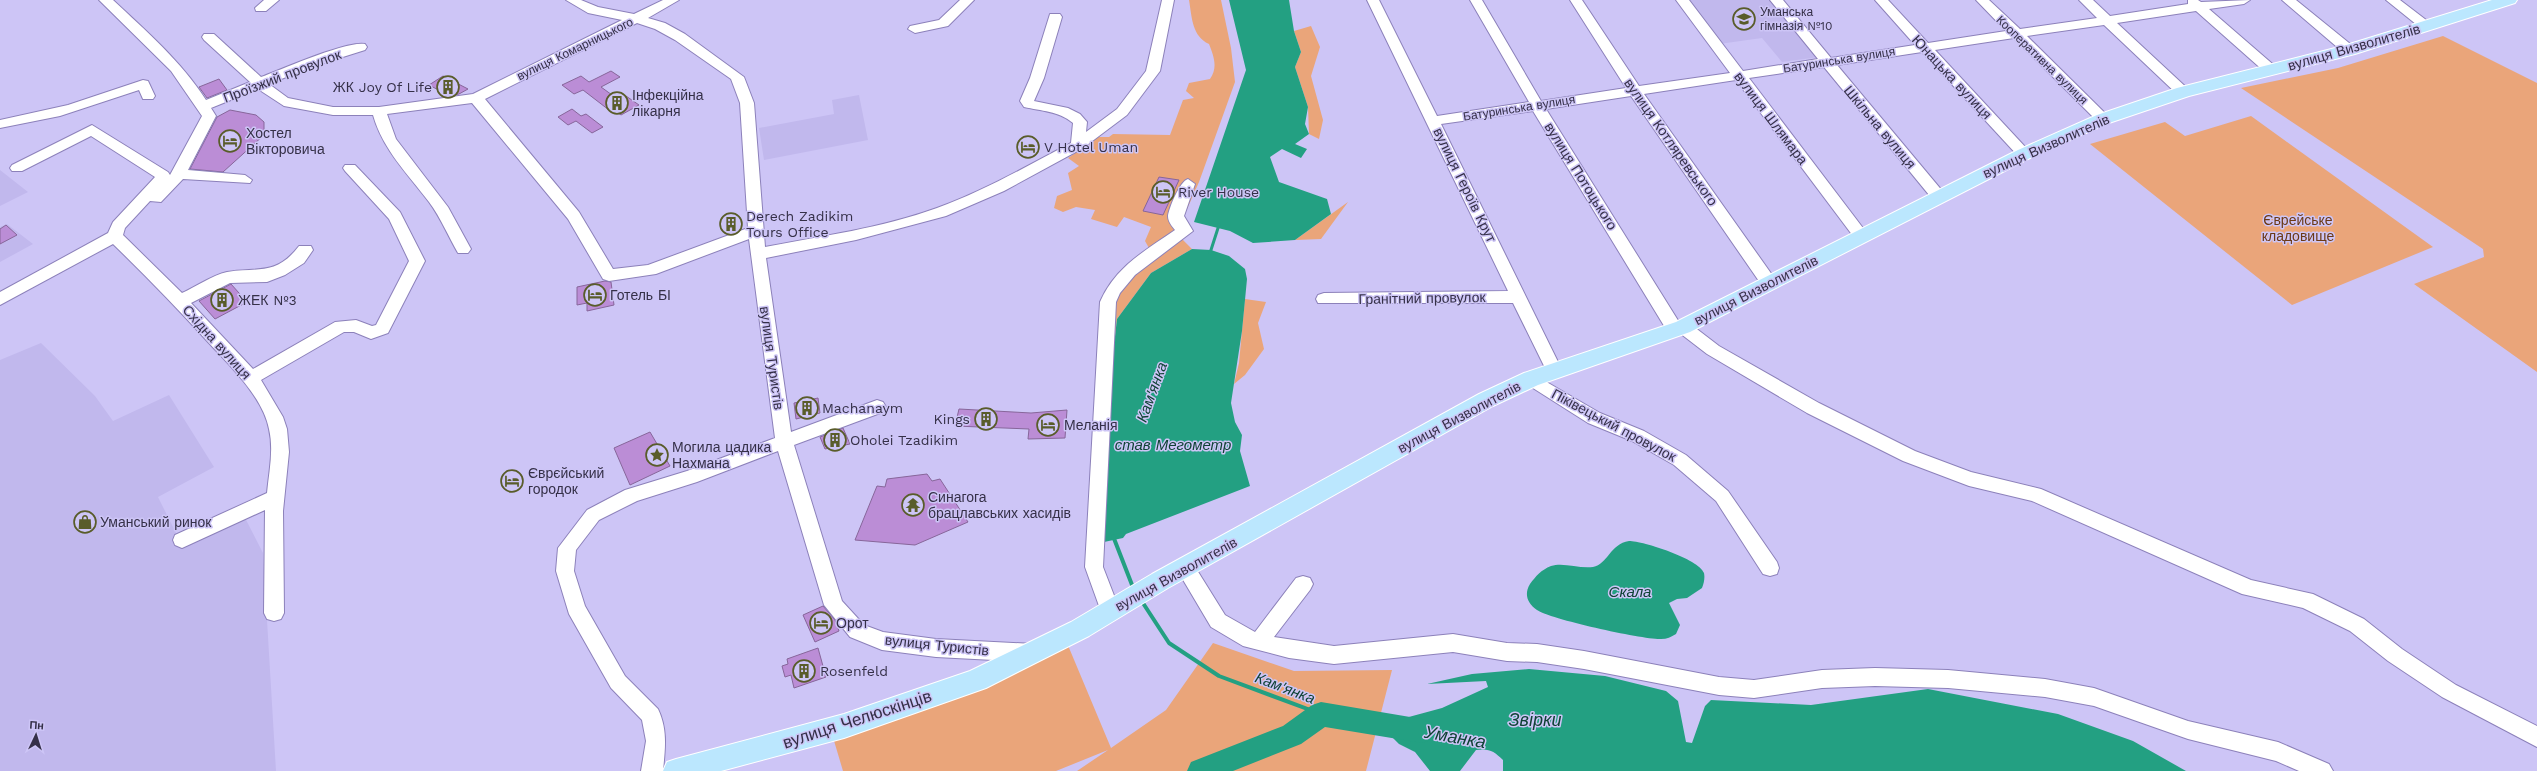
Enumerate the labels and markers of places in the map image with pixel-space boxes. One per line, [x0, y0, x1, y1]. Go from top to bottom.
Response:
place label: Уманська гімназія №10 [1760, 5, 1833, 33]
school or university icon: Уманська гімназія №10 [1731, 6, 1757, 32]
building icon: ЖК Joy Of Life [435, 74, 461, 100]
place label: ЖК Joy Of Life [333, 79, 432, 95]
place label: Інфекційна лікарня [632, 87, 704, 119]
building icon: Інфекційна лікарня [604, 90, 630, 116]
place label: Хостел Вікторовича [246, 125, 325, 157]
hotel icon: Хостел Вікторовича [217, 128, 243, 154]
hotel icon: V Hotel Uman [1015, 134, 1041, 160]
place label: V Hotel Uman [1044, 139, 1138, 155]
hotel icon: River House [1150, 179, 1176, 205]
place label: River House [1178, 184, 1259, 200]
place label: Derech Zadikim Tours Office [746, 208, 853, 240]
building icon: Derech Zadikim Tours Office [718, 211, 744, 237]
hotel icon: Готель БІ [582, 282, 608, 308]
building icon: ЖЕК №3 [209, 287, 235, 313]
place label: Готель БІ [610, 287, 671, 303]
place label: ЖЕК №3 [238, 292, 297, 308]
building icon: Machanaym [794, 395, 820, 421]
place label: Machanaym [822, 400, 903, 416]
building icon: Kings [973, 406, 999, 432]
place label: Kings [934, 411, 970, 427]
hotel icon: Меланія [1035, 412, 1061, 438]
place label: Меланія [1064, 417, 1118, 433]
building icon: Oholei Tzadikim [822, 427, 848, 453]
place label: Oholei Tzadikim [850, 432, 958, 448]
place label: Могила цадика Нахмана [672, 439, 771, 471]
place icon: Могила цадика Нахмана [644, 442, 670, 468]
place label: Єврєйський городок [528, 465, 604, 497]
hotel icon: Єврєйський городок [499, 468, 525, 494]
place label: Синагога брацлавських хасидів [928, 489, 1071, 521]
temple icon: Синагога брацлавських хасидів [900, 492, 926, 518]
shop icon: Уманський ринок [72, 509, 98, 535]
place label: Уманський ринок [100, 514, 212, 530]
hotel icon: Орот [808, 610, 834, 636]
place label: Орот [836, 615, 869, 631]
building icon: Rosenfeld [791, 658, 817, 684]
place label: Rosenfeld [820, 663, 888, 679]

